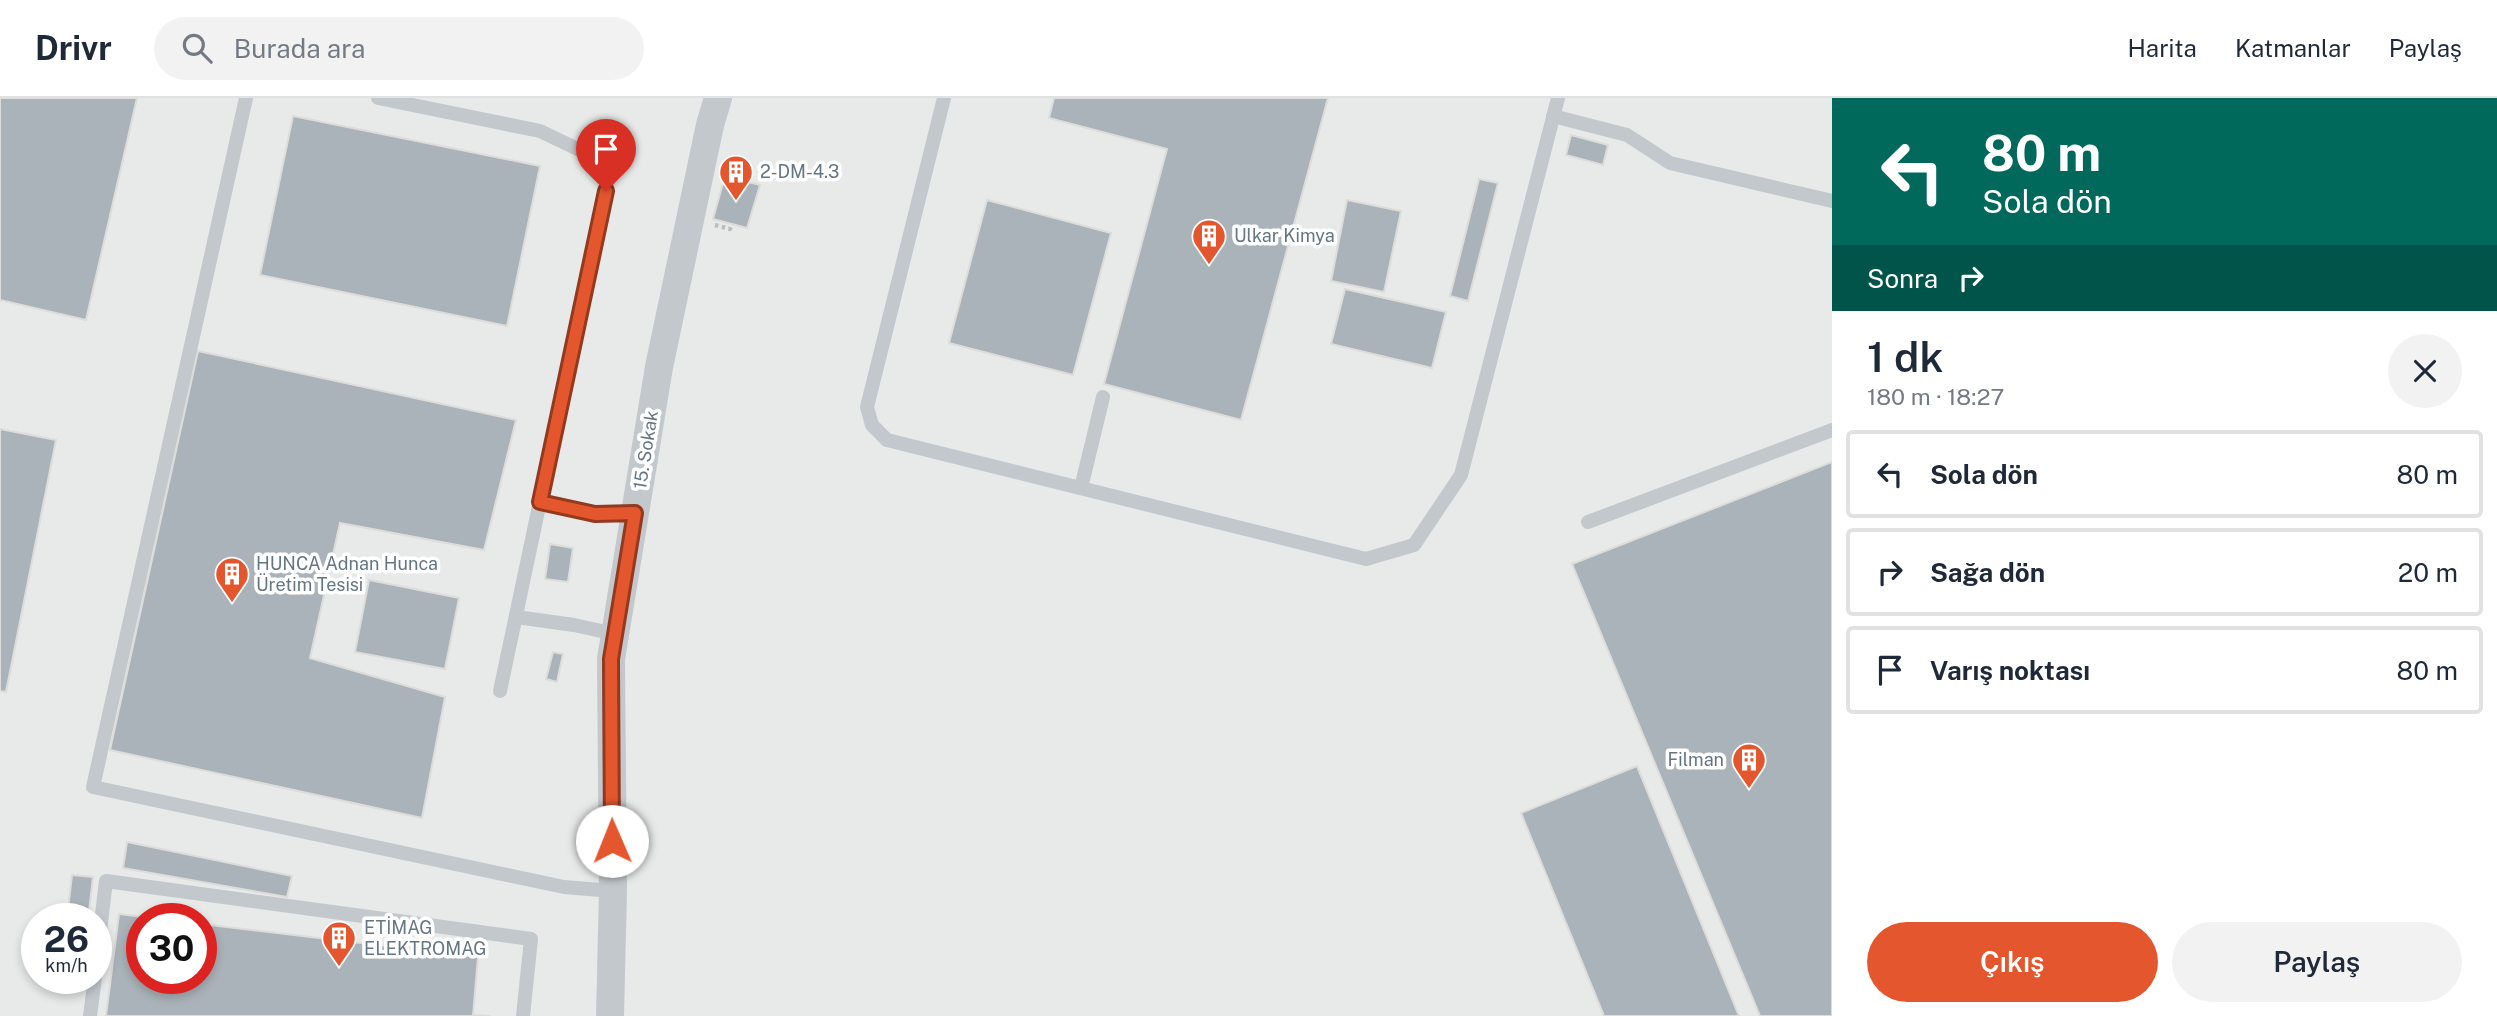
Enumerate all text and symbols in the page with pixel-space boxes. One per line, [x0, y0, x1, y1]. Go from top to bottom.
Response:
search box [154, 17, 644, 80]
text: Drivr [35, 29, 112, 67]
icon: search [178, 29, 216, 67]
text: Burada ara [234, 33, 365, 64]
text: Harita [2128, 34, 2197, 62]
text: Katmanlar [2235, 34, 2351, 62]
text: Paylaş [2389, 34, 2462, 62]
pin [576, 119, 636, 191]
text: 80 m [1982, 124, 2101, 182]
icon: left [1867, 126, 1958, 217]
icon: arrive [587, 130, 625, 168]
building icon: 2-DM-4.3 [717, 153, 755, 202]
place label: 2-DM-4.3 [760, 161, 839, 182]
text: Sola dön [1982, 183, 2112, 220]
building icon: Ulkar Kimya [1190, 217, 1228, 266]
place label: Ulkar Kimya [1234, 225, 1335, 246]
icon: right [1952, 259, 1990, 297]
text: Sonra [1867, 263, 1938, 294]
text: 1 dk [1867, 332, 1944, 381]
button: close [2388, 334, 2462, 408]
text: 180 m · 18:27 [1867, 383, 2004, 410]
street label: 15. Sokak [629, 409, 662, 491]
icon: left [1871, 455, 1909, 493]
text: Sola dön [1930, 459, 2038, 490]
text: 80 m [2397, 459, 2458, 490]
place label: HUNCA Adnan Hunca Üretim Tesisi [256, 553, 438, 595]
icon: right [1871, 553, 1909, 591]
building icon: HUNCA Adnan Hunca Üretim Tesisi [213, 555, 251, 604]
text: Sağa dön [1930, 557, 2045, 588]
text: 20 m [2398, 557, 2458, 588]
icon: arrive [1871, 651, 1909, 689]
text: Varış noktası [1930, 655, 2090, 686]
text: 80 m [2397, 655, 2458, 686]
building icon: Filman [1730, 741, 1768, 790]
place label: Filman [1668, 749, 1724, 770]
position arrow [575, 804, 649, 878]
speed limit sign: 30 [126, 903, 217, 994]
place label: ETİMAG ELEKTROMAG [364, 916, 486, 959]
text: 26 [44, 919, 89, 960]
building icon: ETİMAG ELEKTROMAG [320, 919, 358, 968]
button: Çıkış [1867, 922, 2158, 1002]
button: Paylaş [2172, 922, 2462, 1002]
text: km/h [45, 955, 88, 976]

